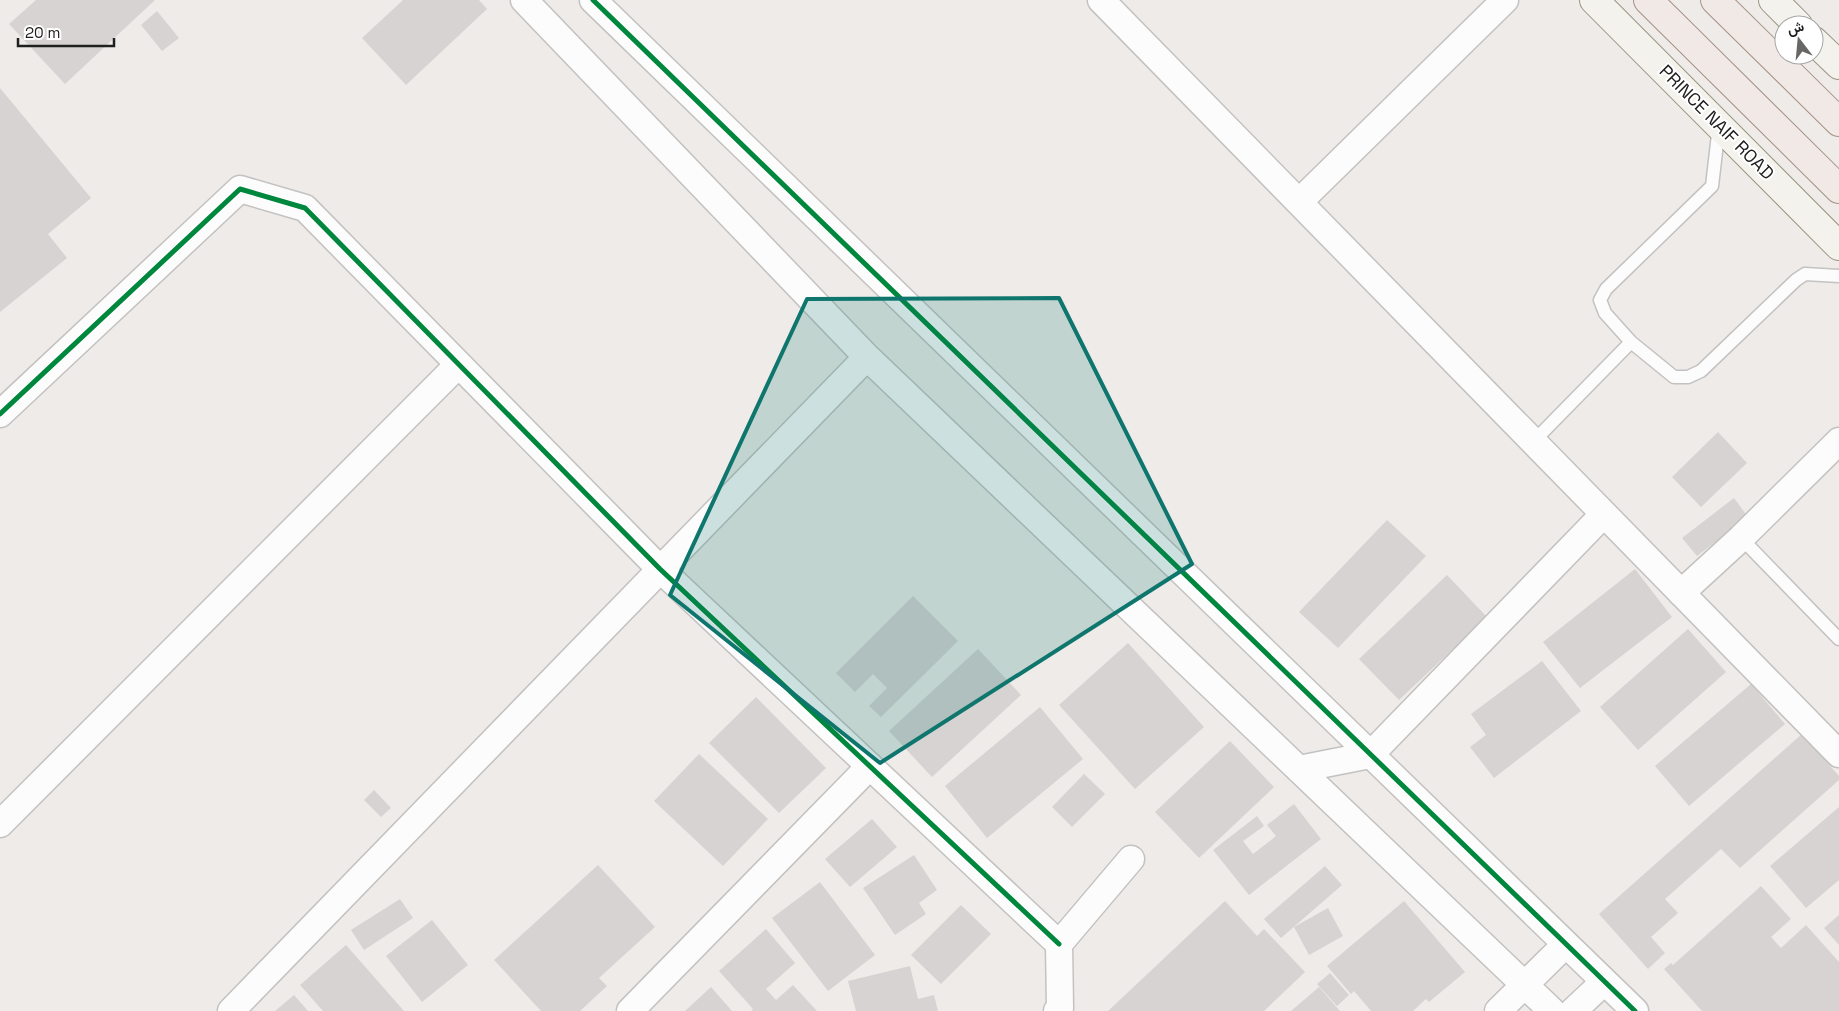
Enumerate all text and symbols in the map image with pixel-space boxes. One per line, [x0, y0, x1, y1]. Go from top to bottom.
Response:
scale bar [18, 15, 114, 47]
north arrow [1774, 15, 1824, 65]
text: ش [1785, 16, 1806, 38]
text: 20 m [25, 23, 60, 42]
street label: PRINCE NAIF ROAD [1655, 60, 1779, 184]

